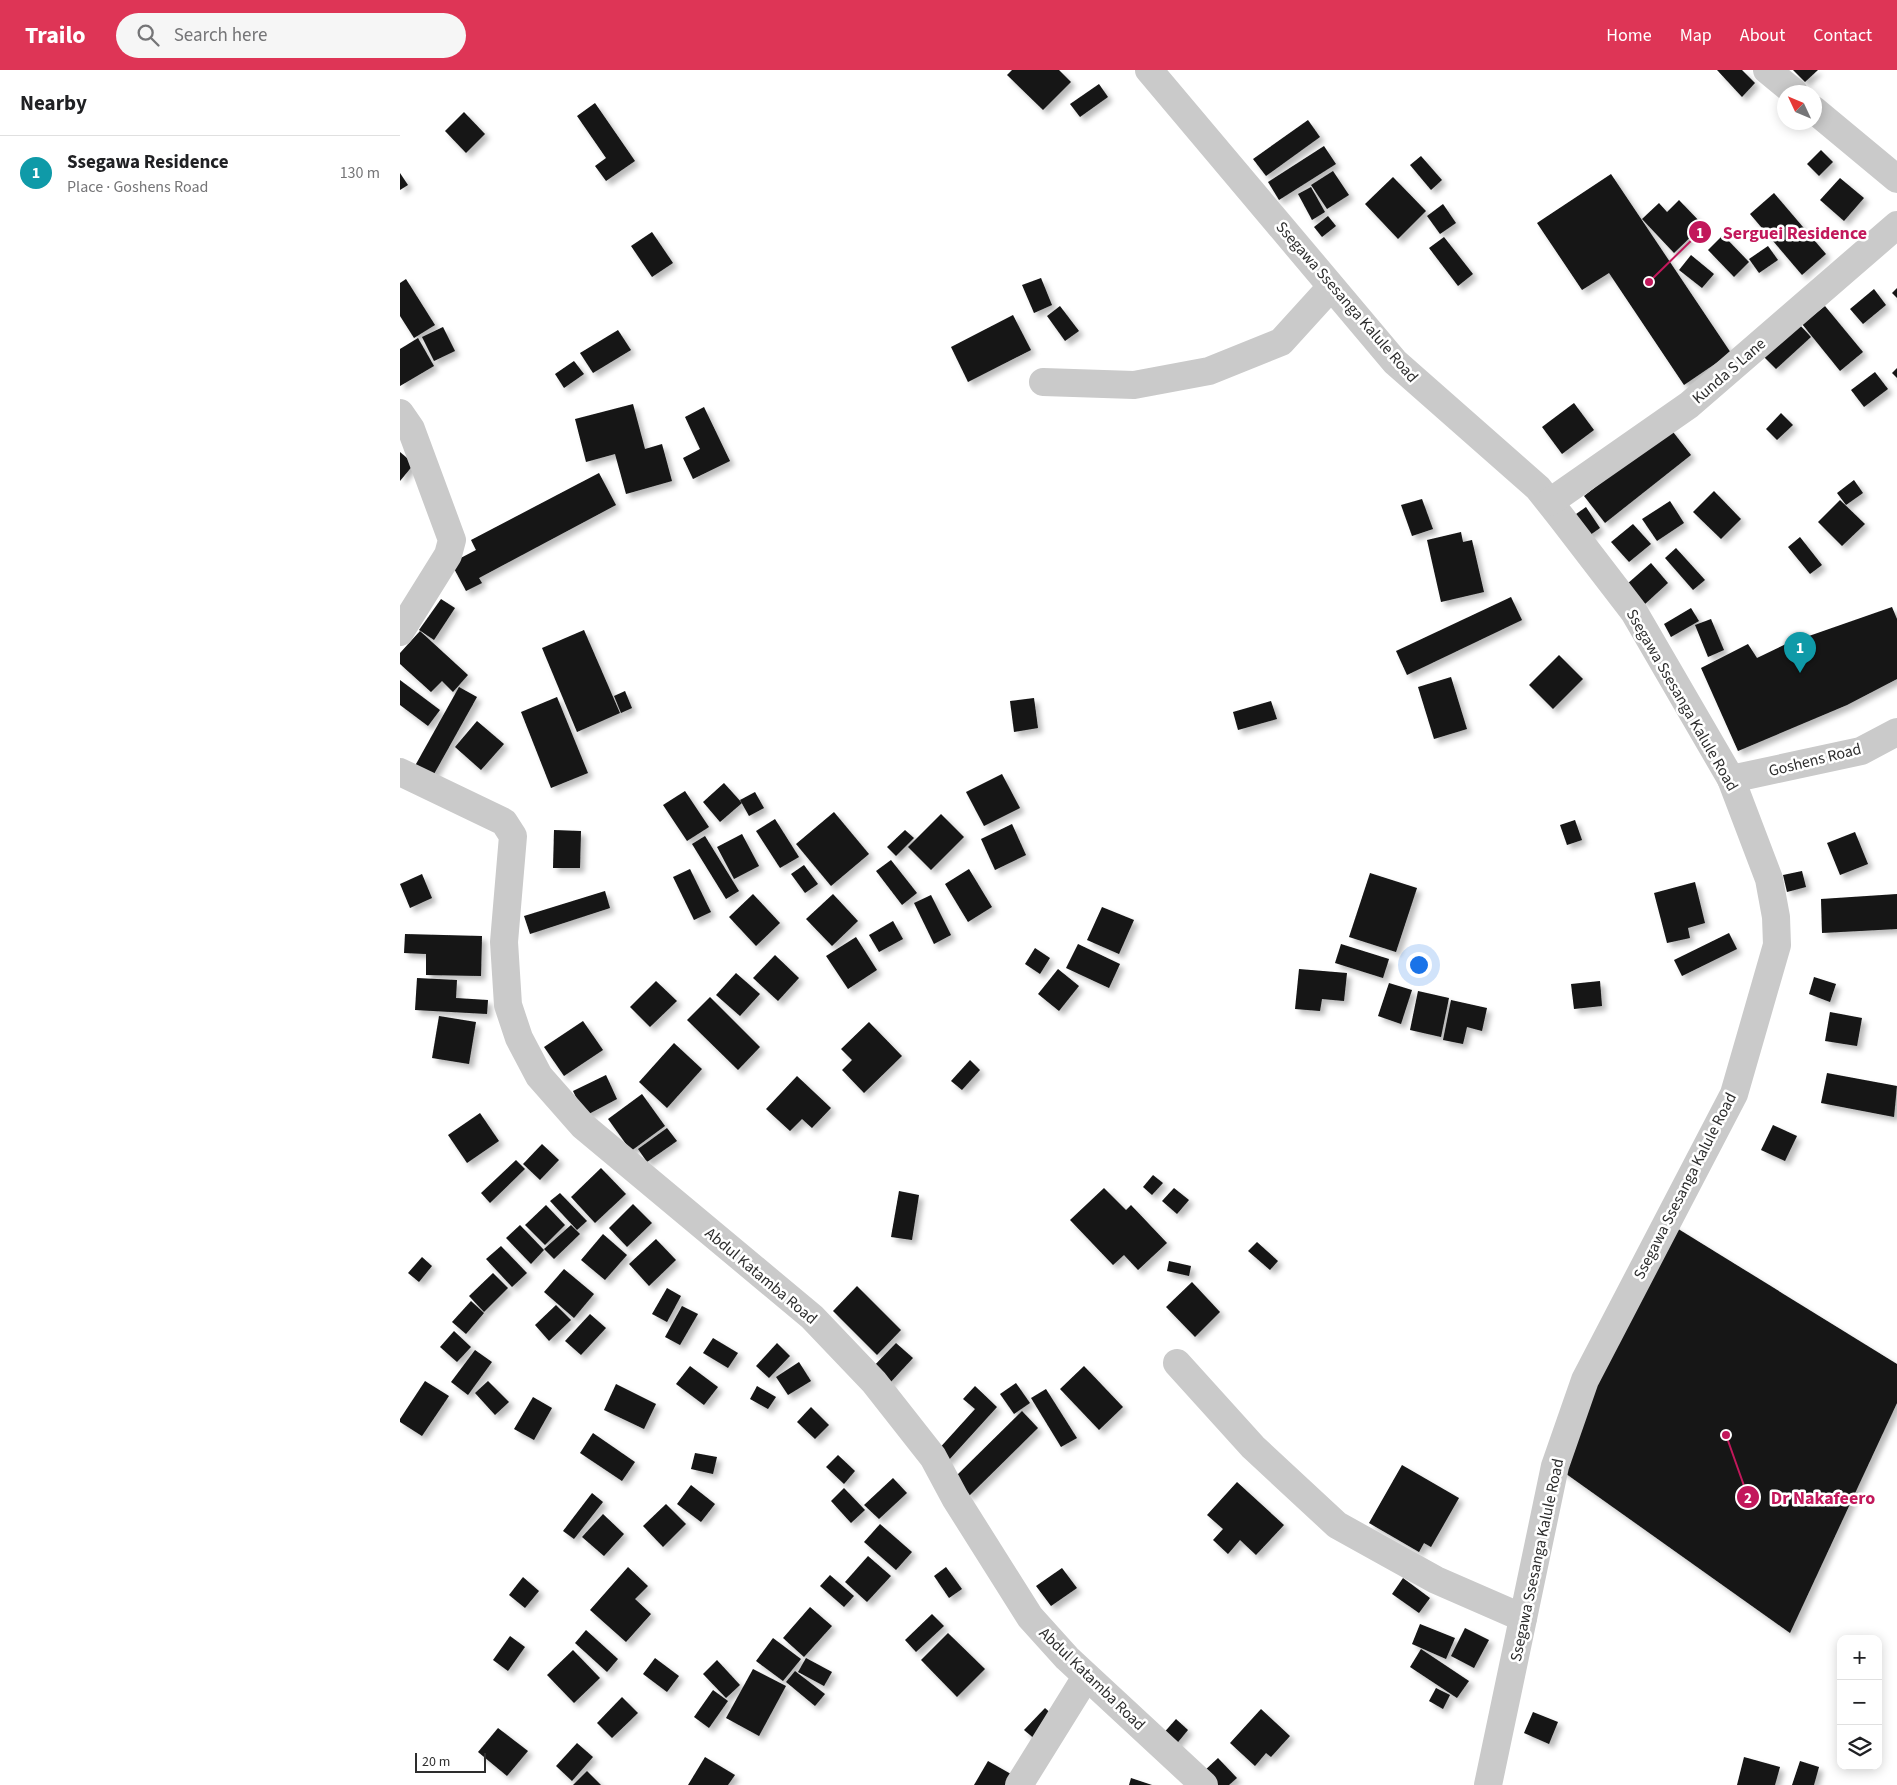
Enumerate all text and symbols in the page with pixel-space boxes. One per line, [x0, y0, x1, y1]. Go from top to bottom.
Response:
search box [116, 13, 466, 58]
text: Trailo [25, 18, 86, 53]
icon: search [134, 21, 162, 49]
text: Search here [174, 22, 267, 49]
text: Home [1606, 23, 1652, 48]
text: Map [1680, 23, 1712, 48]
text: About [1740, 23, 1785, 48]
text: Contact [1813, 23, 1872, 48]
north arrow [1777, 85, 1822, 130]
text: Nearby [20, 88, 87, 118]
text: Ssegawa Residence [67, 149, 229, 176]
text: 1 [32, 162, 40, 184]
text: 130 m [340, 162, 380, 184]
text: Place · Goshens Road [67, 176, 208, 198]
callout: Serguei Residence [1688, 216, 1877, 249]
street label: Ssegawa Ssesanga Kalule Road [1271, 217, 1423, 387]
text: Serguei Residence [1723, 221, 1867, 246]
text: 1 [1696, 223, 1704, 244]
street label: Kunda S Lane [1687, 333, 1771, 409]
street label: Ssegawa Ssesanga Kalule Road [1621, 605, 1743, 795]
pin: 1 [1784, 632, 1816, 673]
street label: Goshens Road [1766, 738, 1864, 782]
your location [1406, 952, 1432, 978]
street label: Ssegawa Ssesanga Kalule Road [1628, 1089, 1742, 1283]
street label: Abdul Katamba Road [700, 1223, 822, 1329]
street label: Ssegawa Ssesanga Kalule Road [1505, 1456, 1569, 1664]
callout: Dr Nakafeero [1735, 1481, 1885, 1514]
text: Dr Nakafeero [1771, 1486, 1875, 1511]
text: 2 [1744, 1488, 1752, 1509]
street label: Abdul Katamba Road [1034, 1622, 1150, 1736]
map controls [1837, 1635, 1882, 1770]
button: + [1837, 1635, 1882, 1680]
button: − [1837, 1680, 1882, 1725]
button: layers [1837, 1725, 1882, 1770]
scale bar [415, 1750, 486, 1773]
text: 20 m [422, 1752, 450, 1772]

